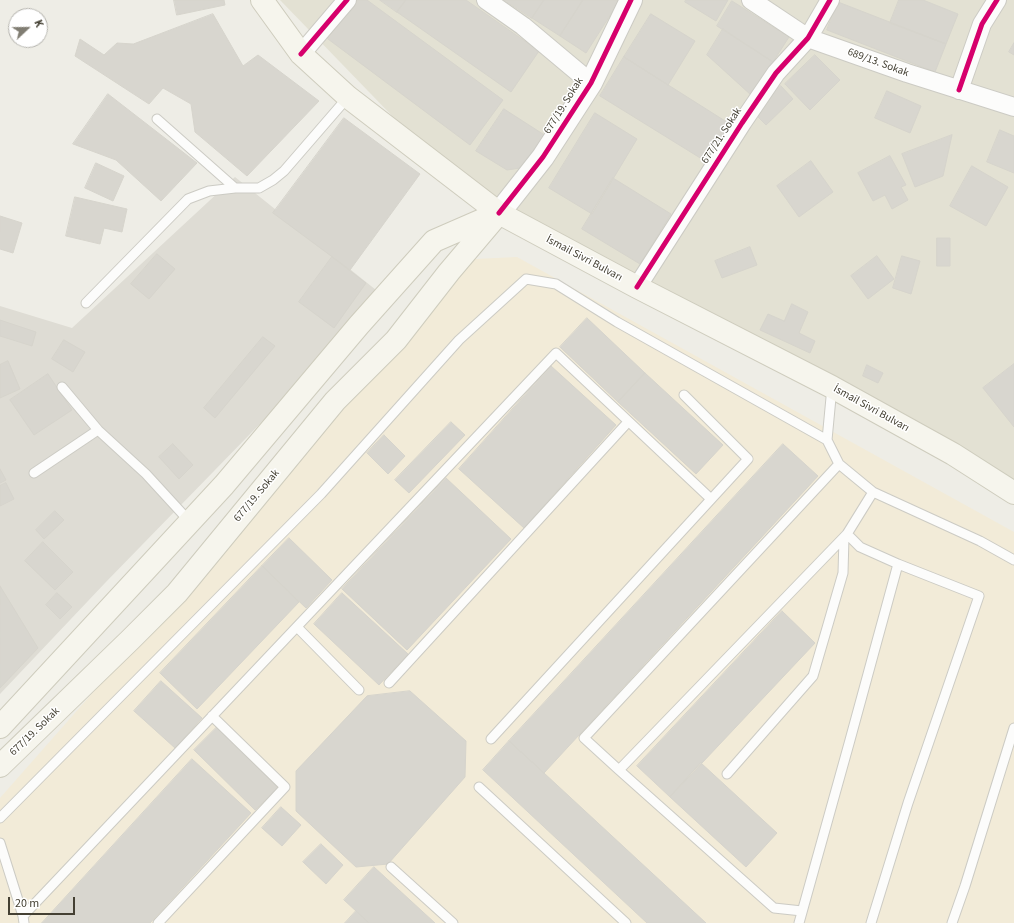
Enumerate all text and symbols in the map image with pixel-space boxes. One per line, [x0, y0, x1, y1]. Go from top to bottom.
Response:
north arrow [8, 8, 48, 48]
text: K [30, 18, 47, 30]
street label: 689/13. Sokak [846, 46, 910, 80]
street label: 677/19. Sokak [541, 75, 587, 137]
street label: 677/21. Sokak [699, 105, 745, 167]
street label: İsmail Sivri Bulvarı [544, 233, 624, 285]
street label: İsmail Sivri Bulvarı [831, 383, 911, 435]
street label: 677/19. Sokak [231, 467, 283, 525]
street label: 677/19. Sokak [7, 705, 63, 759]
scale bar [10, 889, 77, 915]
text: 20 m [15, 895, 39, 912]

